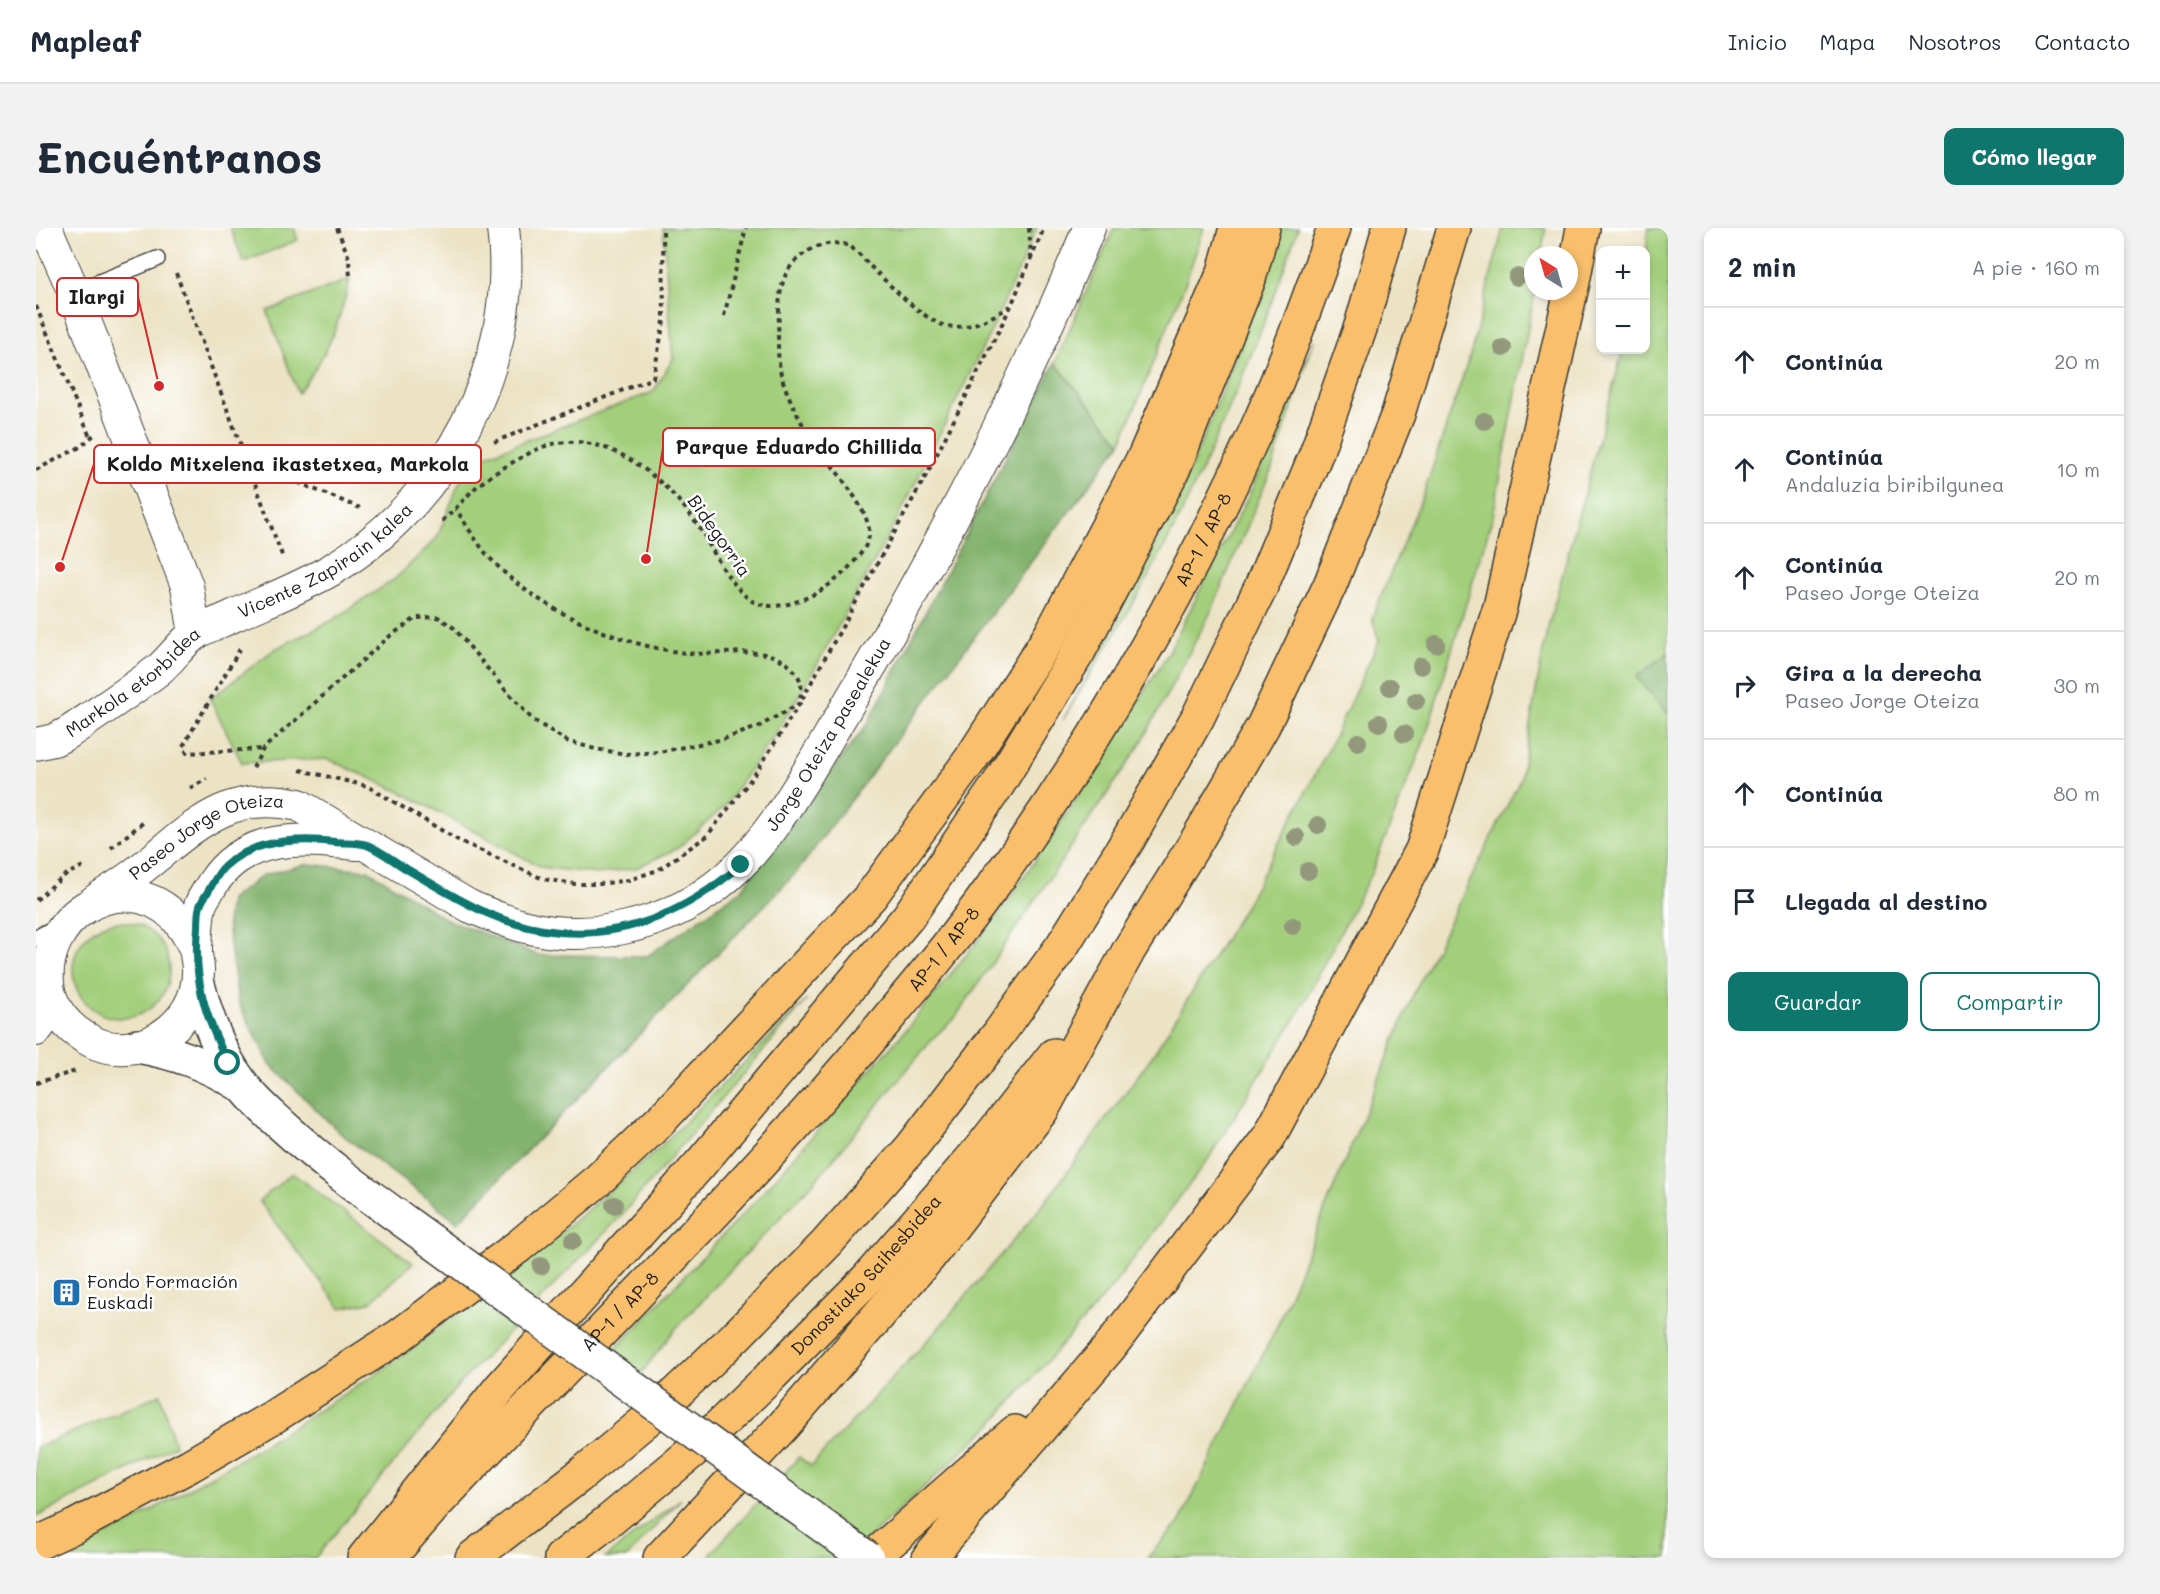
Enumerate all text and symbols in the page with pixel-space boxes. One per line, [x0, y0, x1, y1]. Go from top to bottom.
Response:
text: Mapleaf [30, 23, 141, 59]
text: Inicio [1728, 28, 1787, 55]
text: Mapa [1820, 28, 1875, 55]
text: Nosotros [1908, 28, 2002, 55]
text: Contacto [2035, 28, 2130, 55]
button: Cómo llegar [1944, 128, 2124, 185]
text: Encuéntranos [36, 129, 322, 184]
north arrow [1524, 246, 1578, 300]
map controls [1596, 246, 1650, 354]
button: + [1596, 246, 1650, 300]
text: 2 min [1728, 250, 1796, 284]
text: A pie · 160 m [1972, 254, 2100, 280]
callout: Ilargi [57, 278, 138, 316]
text: Ilargi [69, 283, 125, 309]
button: − [1596, 300, 1650, 354]
icon: ahead [1728, 345, 1761, 378]
text: Continúa [1785, 347, 1883, 376]
text: 20 m [2054, 348, 2100, 374]
callout: Parque Eduardo Chillida [663, 428, 935, 466]
text: Parque Eduardo Chillida [675, 433, 923, 459]
text: Continúa [1785, 442, 1883, 471]
callout: Koldo Mitxelena ikastetxea, Markola [94, 445, 481, 483]
text: Koldo Mitxelena ikastetxea, Markola [107, 450, 469, 476]
icon: ahead [1728, 453, 1761, 486]
text: 10 m [2056, 456, 2100, 482]
text: Andaluzia biribilgunea [1785, 471, 2004, 497]
street label: AP-1 / AP-8 [1169, 488, 1236, 590]
street label: Bidegorria [683, 490, 757, 581]
street label: Vicente Zapirain kalea [234, 497, 417, 623]
text: Continúa [1785, 550, 1883, 579]
icon: ahead [1728, 561, 1761, 594]
text: 20 m [2054, 564, 2100, 590]
text: Paseo Jorge Oteiza [1785, 579, 1980, 605]
street label: Markola etorbidea [60, 621, 205, 742]
street label: Jorge Oteiza pasealekua [760, 633, 896, 836]
text: Gira a la derecha [1785, 658, 1982, 687]
icon: right [1728, 669, 1761, 702]
text: 30 m [2054, 672, 2100, 698]
text: Paseo Jorge Oteiza [1785, 687, 1980, 713]
icon: ahead [1728, 777, 1761, 810]
text: Continúa [1785, 779, 1883, 808]
text: 80 m [2053, 780, 2100, 806]
street label: Paseo Jorge Oteiza [124, 788, 285, 885]
route end [727, 851, 753, 877]
icon: arrive [1728, 885, 1761, 918]
text: Llegada al destino [1785, 887, 1987, 916]
street label: AP-1 / AP-8 [902, 901, 985, 996]
button: Guardar [1728, 972, 1908, 1031]
button: Compartir [1920, 972, 2100, 1031]
route start [214, 1049, 240, 1075]
street label: Donostiako Saihesbidea [785, 1189, 946, 1360]
street label: AP-1 / AP-8 [576, 1266, 664, 1356]
place label: Fondo Formación Euskadi [87, 1269, 238, 1314]
building icon: Fondo Formación Euskadi [50, 1276, 82, 1308]

